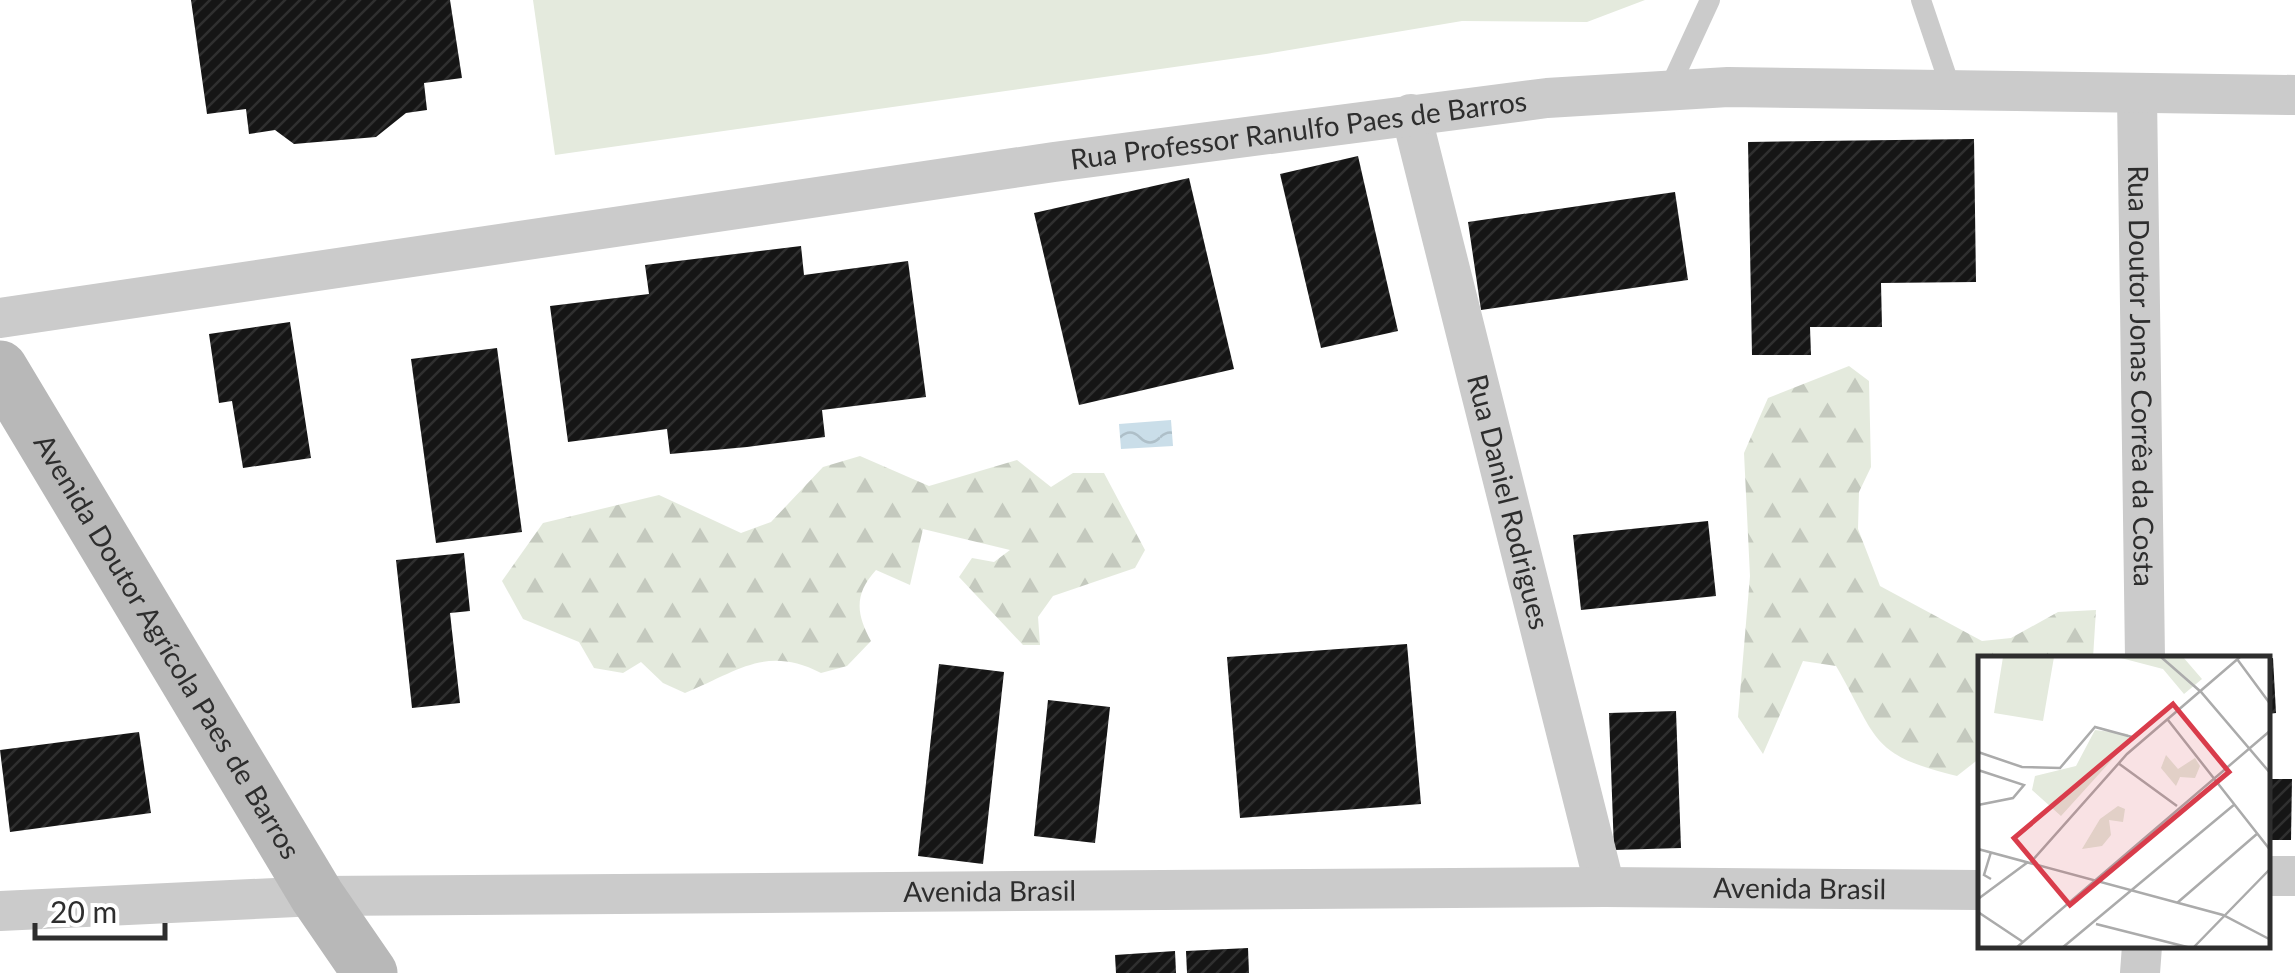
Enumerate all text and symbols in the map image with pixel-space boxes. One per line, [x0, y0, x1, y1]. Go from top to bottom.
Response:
street label: Rua Professor Ranulfo Paes de Barros [1068, 83, 1529, 176]
street label: Rua Doutor Jonas Corrêa da Costa [2122, 165, 2162, 587]
street label: Rua Daniel Rodrigues [1461, 371, 1558, 633]
street label: Avenida Doutor Agrícola Paes de Barros [28, 428, 309, 865]
inset map [1978, 656, 2270, 948]
street label: Avenida Brasil [1713, 870, 1886, 905]
street label: Avenida Brasil [903, 873, 1076, 908]
scale bar [35, 878, 165, 940]
text: 20 m [50, 893, 117, 929]

